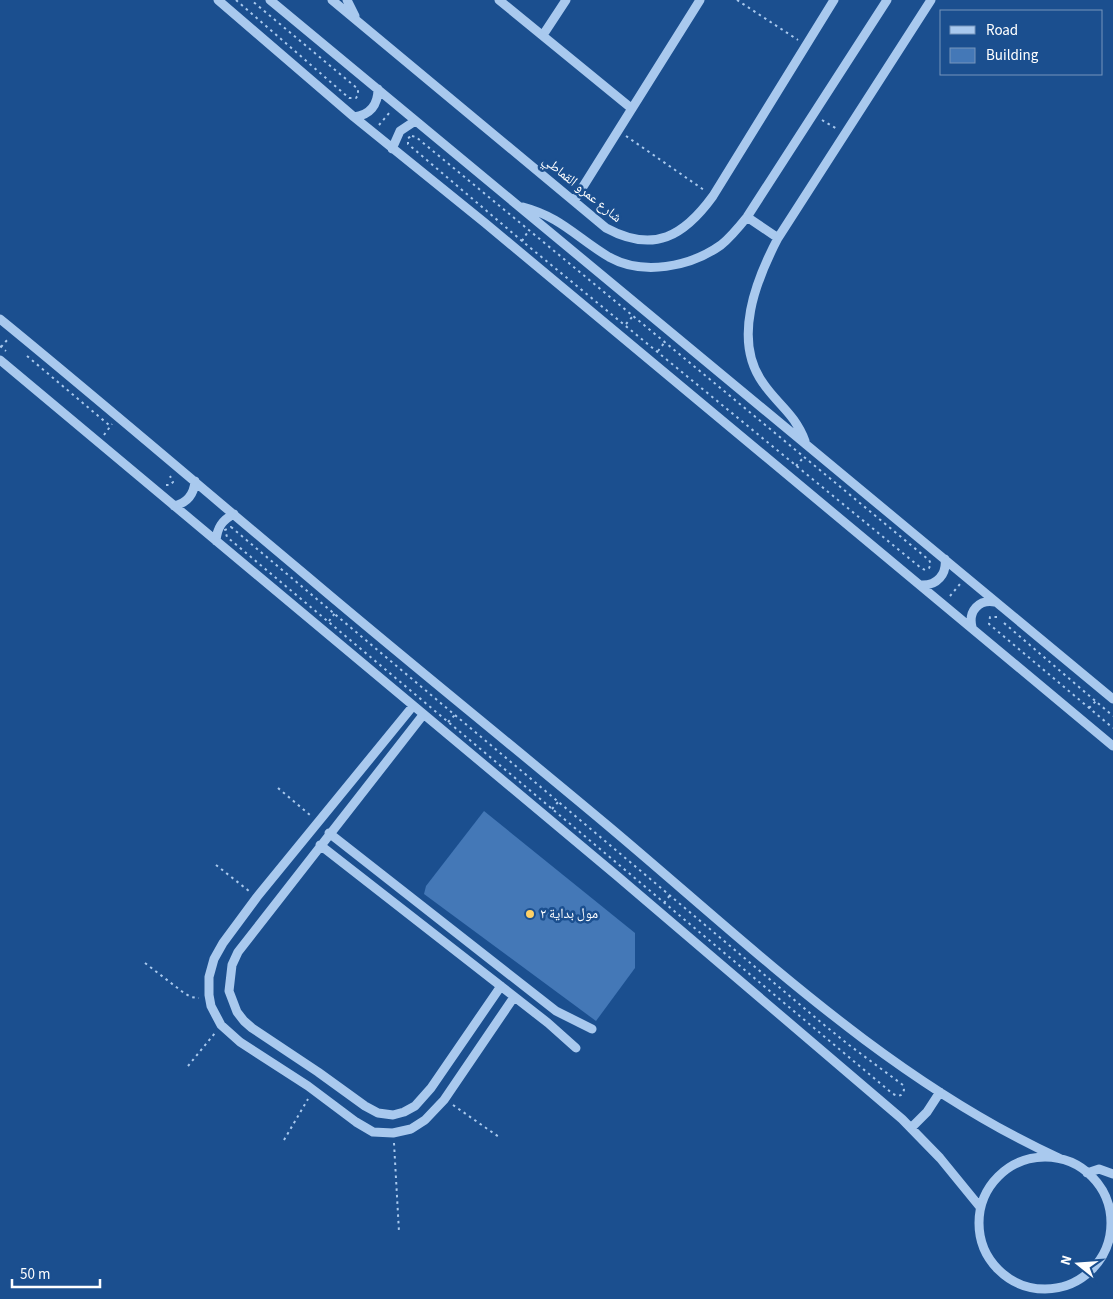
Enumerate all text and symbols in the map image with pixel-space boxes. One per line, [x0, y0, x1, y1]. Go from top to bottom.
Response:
legend [940, 10, 1103, 75]
text: Road [986, 20, 1018, 41]
text: Building [986, 45, 1039, 66]
street label: شارع عمرو القماطي [538, 151, 626, 228]
place label: مول بداية ۲ [540, 904, 598, 924]
marker: مول بداية ۲ [524, 908, 536, 920]
north arrow [1053, 1239, 1103, 1289]
text: N [1056, 1253, 1077, 1268]
scale bar [12, 1256, 100, 1288]
text: 50 m [20, 1264, 50, 1285]

